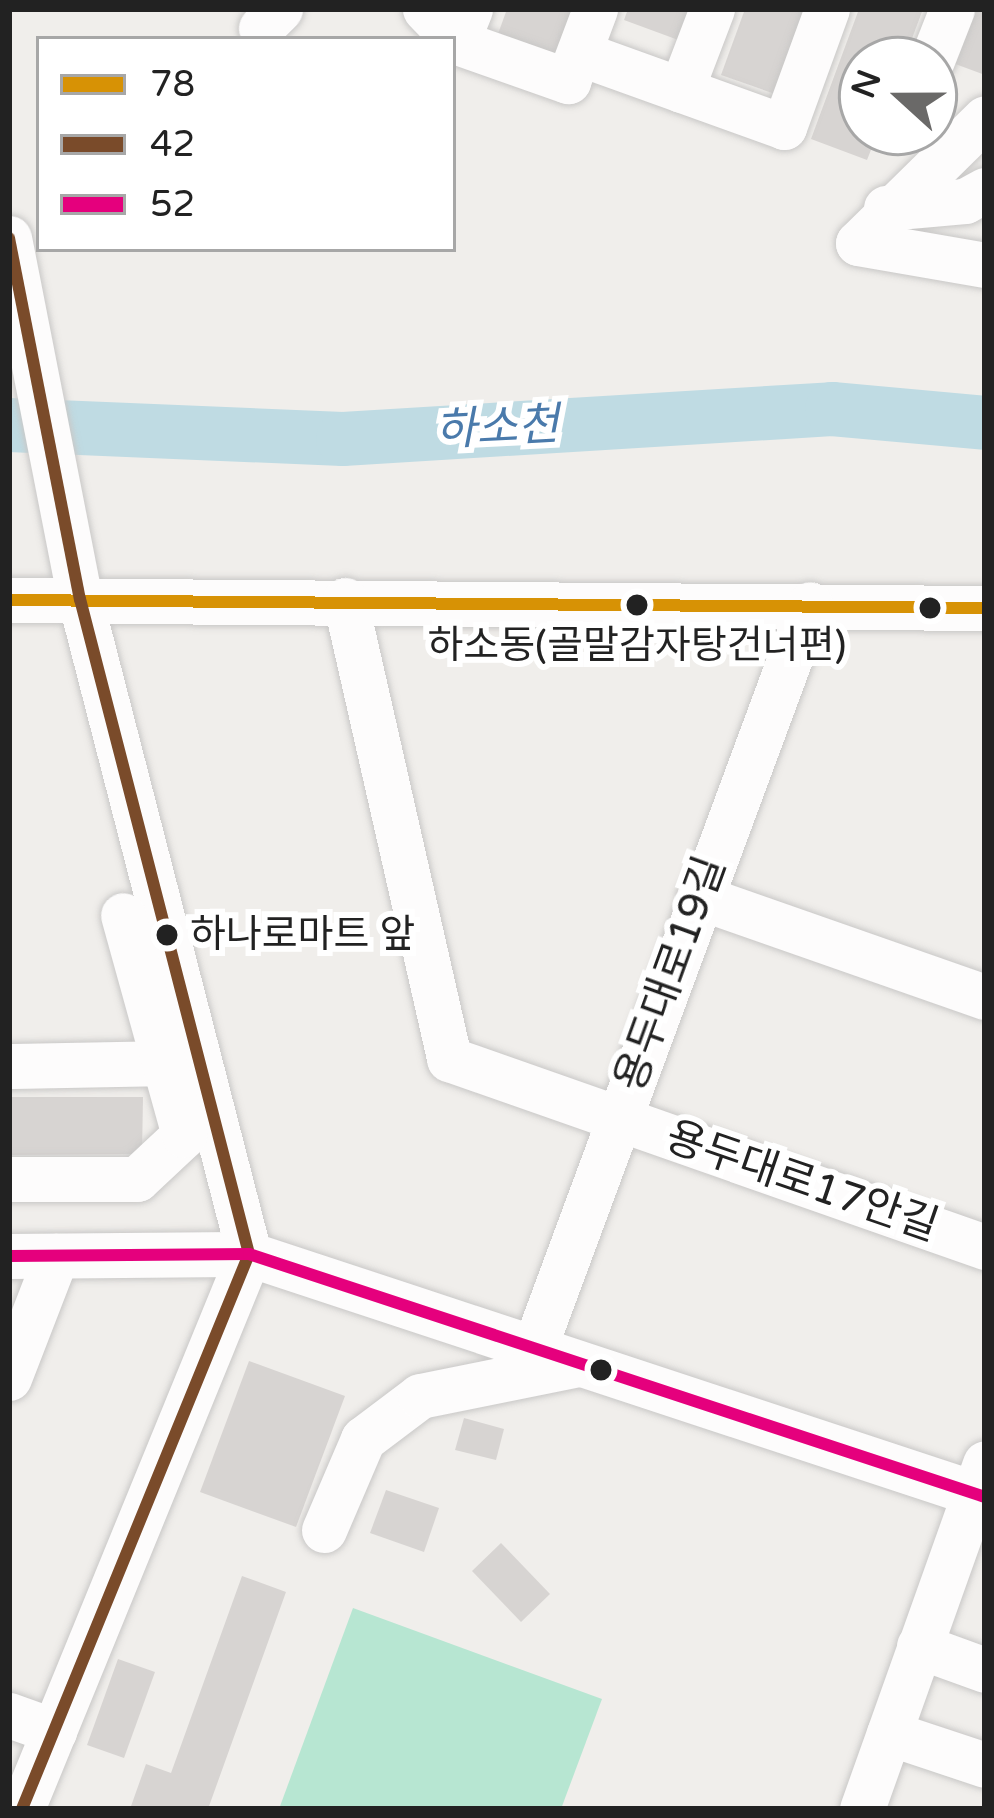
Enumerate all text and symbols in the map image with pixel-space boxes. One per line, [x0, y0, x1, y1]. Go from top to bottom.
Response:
legend [36, 36, 456, 252]
north arrow [838, 36, 958, 156]
text: 78 [150, 63, 195, 106]
text: N [844, 65, 890, 103]
text: 42 [150, 123, 195, 166]
text: 52 [150, 183, 195, 226]
water label: 하소천 [434, 399, 560, 459]
marker: 하소동(골말감자탕건너편) [626, 594, 648, 616]
unlabelled marker [919, 597, 941, 619]
place label: 하소동(골말감자탕건너편) [427, 623, 847, 669]
street label: 용두대로19길 [605, 850, 737, 1098]
place label: 하나로마트 앞 [190, 912, 415, 958]
marker: 하나로마트 앞 [156, 924, 178, 946]
street label: 용두대로17안길 [659, 1112, 945, 1252]
unlabelled marker [590, 1359, 612, 1381]

